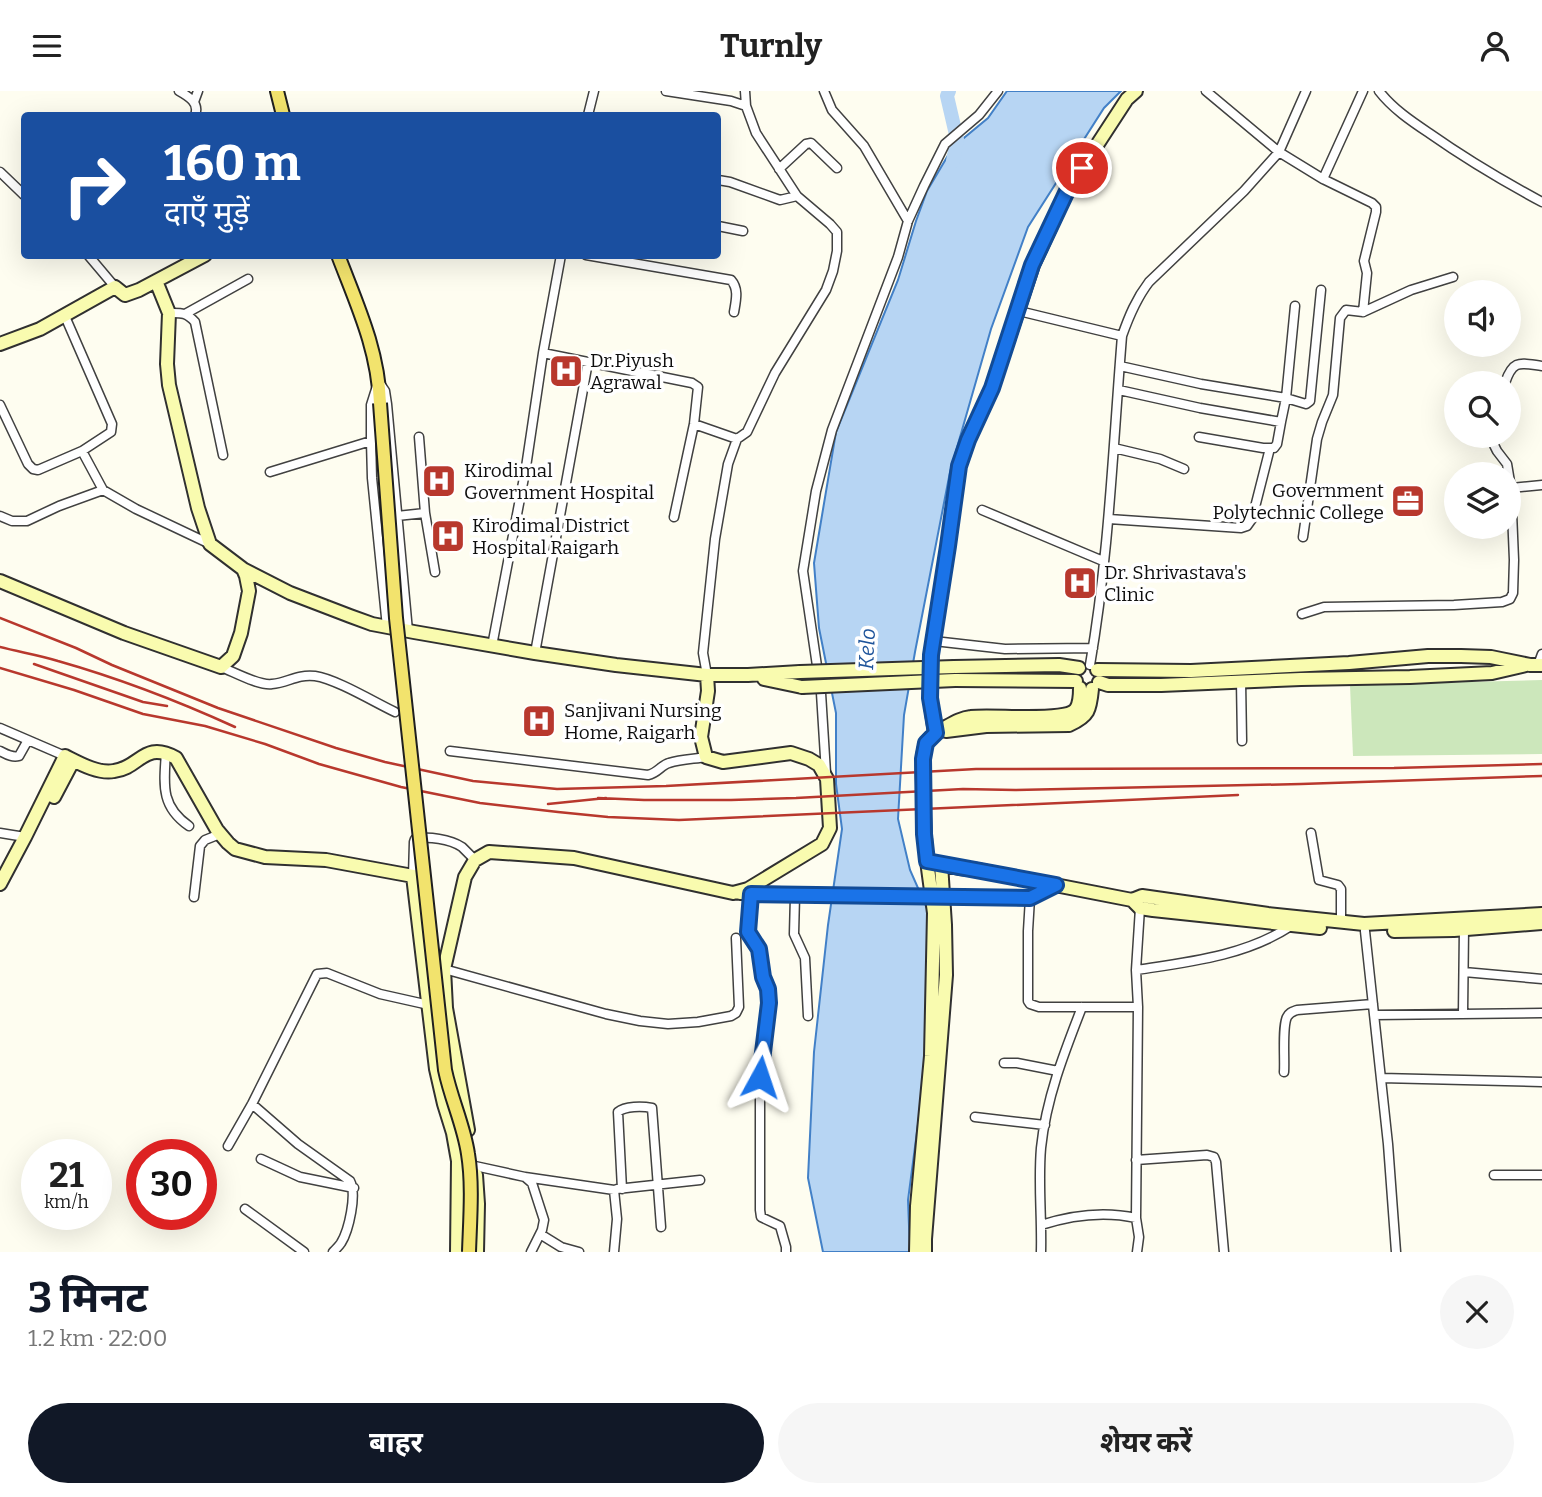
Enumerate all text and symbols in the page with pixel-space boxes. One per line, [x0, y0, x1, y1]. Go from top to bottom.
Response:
icon: menu [28, 27, 66, 65]
text: Turnly [720, 27, 822, 65]
icon: person [1476, 27, 1514, 65]
text: 160 m [164, 134, 301, 193]
pin [1052, 138, 1112, 198]
icon: right [49, 140, 140, 231]
icon: arrive [1063, 149, 1101, 187]
text: दाएँ मुड़ें [164, 194, 250, 232]
map controls [1444, 280, 1521, 539]
button: sound [1444, 280, 1521, 357]
place label: Dr.Piyush Agrawal [590, 349, 674, 394]
hospital icon: Dr.Piyush Agrawal [547, 352, 585, 390]
button: search [1444, 371, 1521, 448]
place label: Kirodimal Government Hospital [464, 459, 654, 504]
hospital icon: Kirodimal Government Hospital [420, 462, 458, 500]
button: layers [1444, 462, 1521, 539]
place label: Government Polytechnic College [1212, 479, 1384, 524]
office icon: Government Polytechnic College [1389, 482, 1427, 520]
place label: Kirodimal District Hospital Raigarh [472, 514, 630, 559]
hospital icon: Kirodimal District Hospital Raigarh [429, 517, 467, 555]
place label: Dr. Shrivastava's Clinic [1104, 561, 1246, 606]
hospital icon: Dr. Shrivastava's Clinic [1061, 564, 1099, 602]
water label: Kelo [853, 627, 881, 671]
place label: Sanjivani Nursing Home, Raigarh [564, 699, 722, 744]
hospital icon: Sanjivani Nursing Home, Raigarh [520, 702, 558, 740]
position arrow [723, 1040, 797, 1114]
speed limit sign: 30 [126, 1139, 217, 1230]
text: 21 [49, 1154, 84, 1196]
text: km/h [44, 1191, 89, 1213]
text: 3 मिनट [28, 1273, 148, 1323]
button: close [1440, 1275, 1514, 1349]
text: 1.2 km · 22:00 [28, 1324, 168, 1352]
button: बाहर [28, 1403, 764, 1483]
button: शेयर करें [778, 1403, 1514, 1483]

